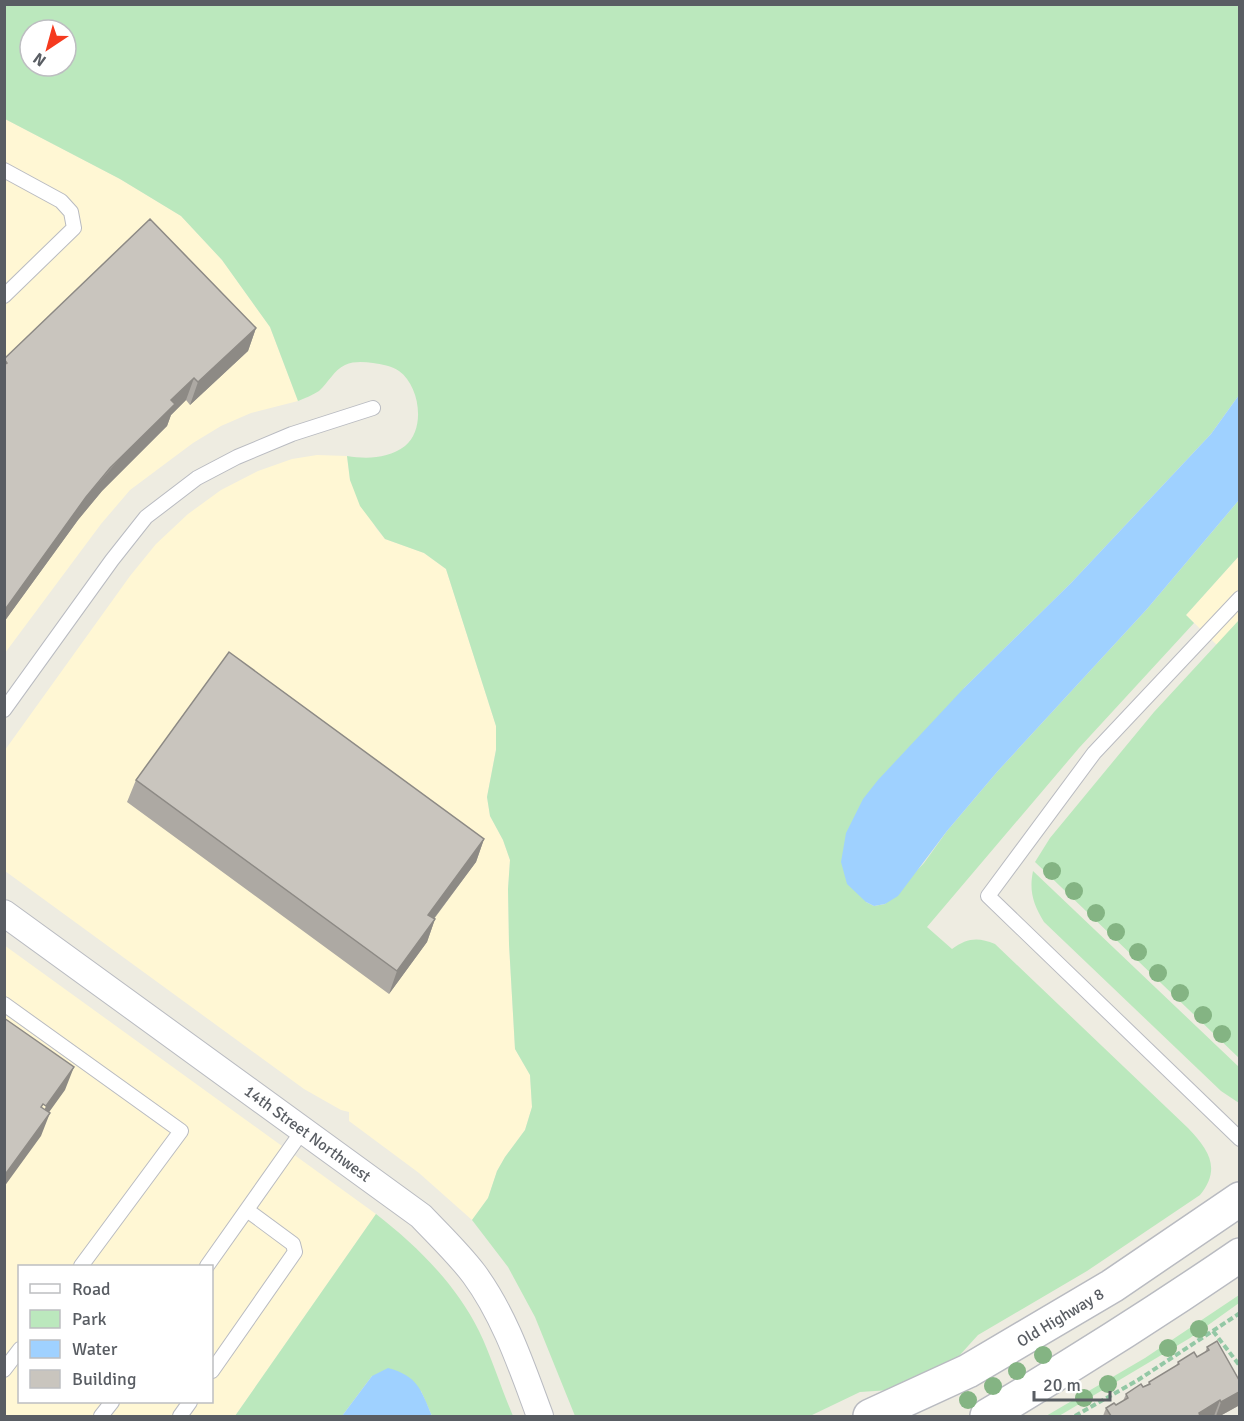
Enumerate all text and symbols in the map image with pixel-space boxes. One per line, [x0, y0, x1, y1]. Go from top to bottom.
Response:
north arrow [18, 18, 78, 78]
text: N [29, 48, 50, 71]
street label: 14th Street Northwest [240, 1081, 375, 1187]
legend [18, 1265, 213, 1403]
text: Road [72, 1278, 111, 1300]
street label: Old Highway 8 [1013, 1284, 1108, 1352]
text: Park [72, 1308, 107, 1330]
text: Water [72, 1338, 118, 1360]
scale bar [1034, 1364, 1110, 1402]
text: Building [72, 1368, 136, 1390]
text: 20 m [1043, 1374, 1081, 1396]

